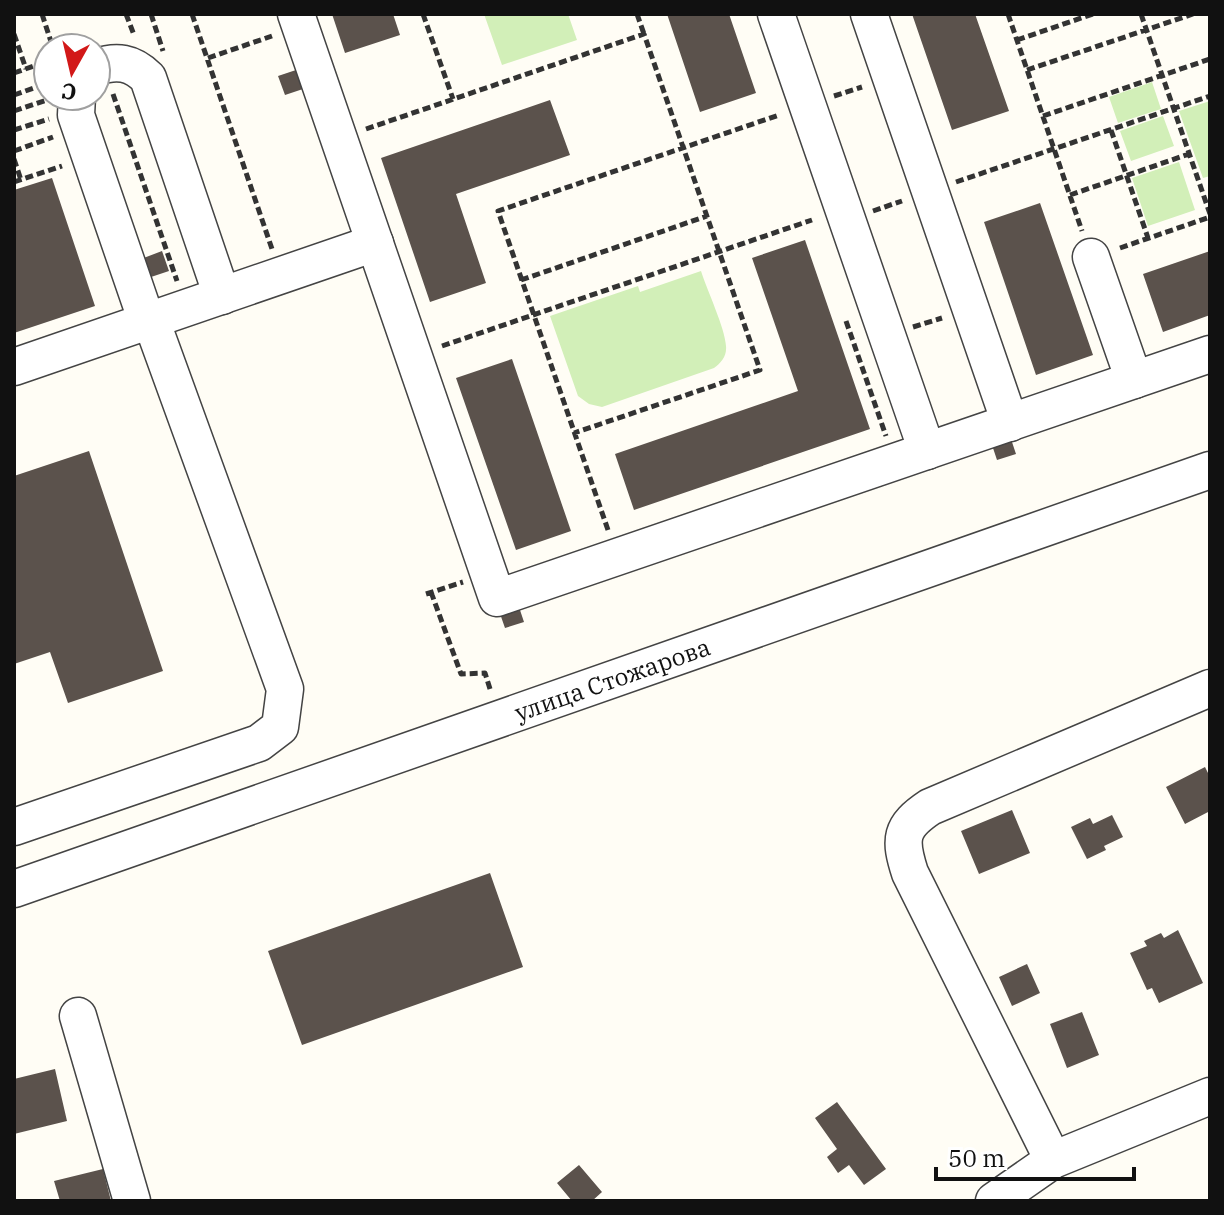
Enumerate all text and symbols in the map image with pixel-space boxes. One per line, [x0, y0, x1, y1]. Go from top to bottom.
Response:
north arrow [32, 32, 112, 112]
text: С [60, 77, 78, 108]
street label: улица Стожарова [510, 630, 715, 728]
scale bar [936, 1131, 1134, 1181]
text: 50 m [948, 1142, 1005, 1174]

